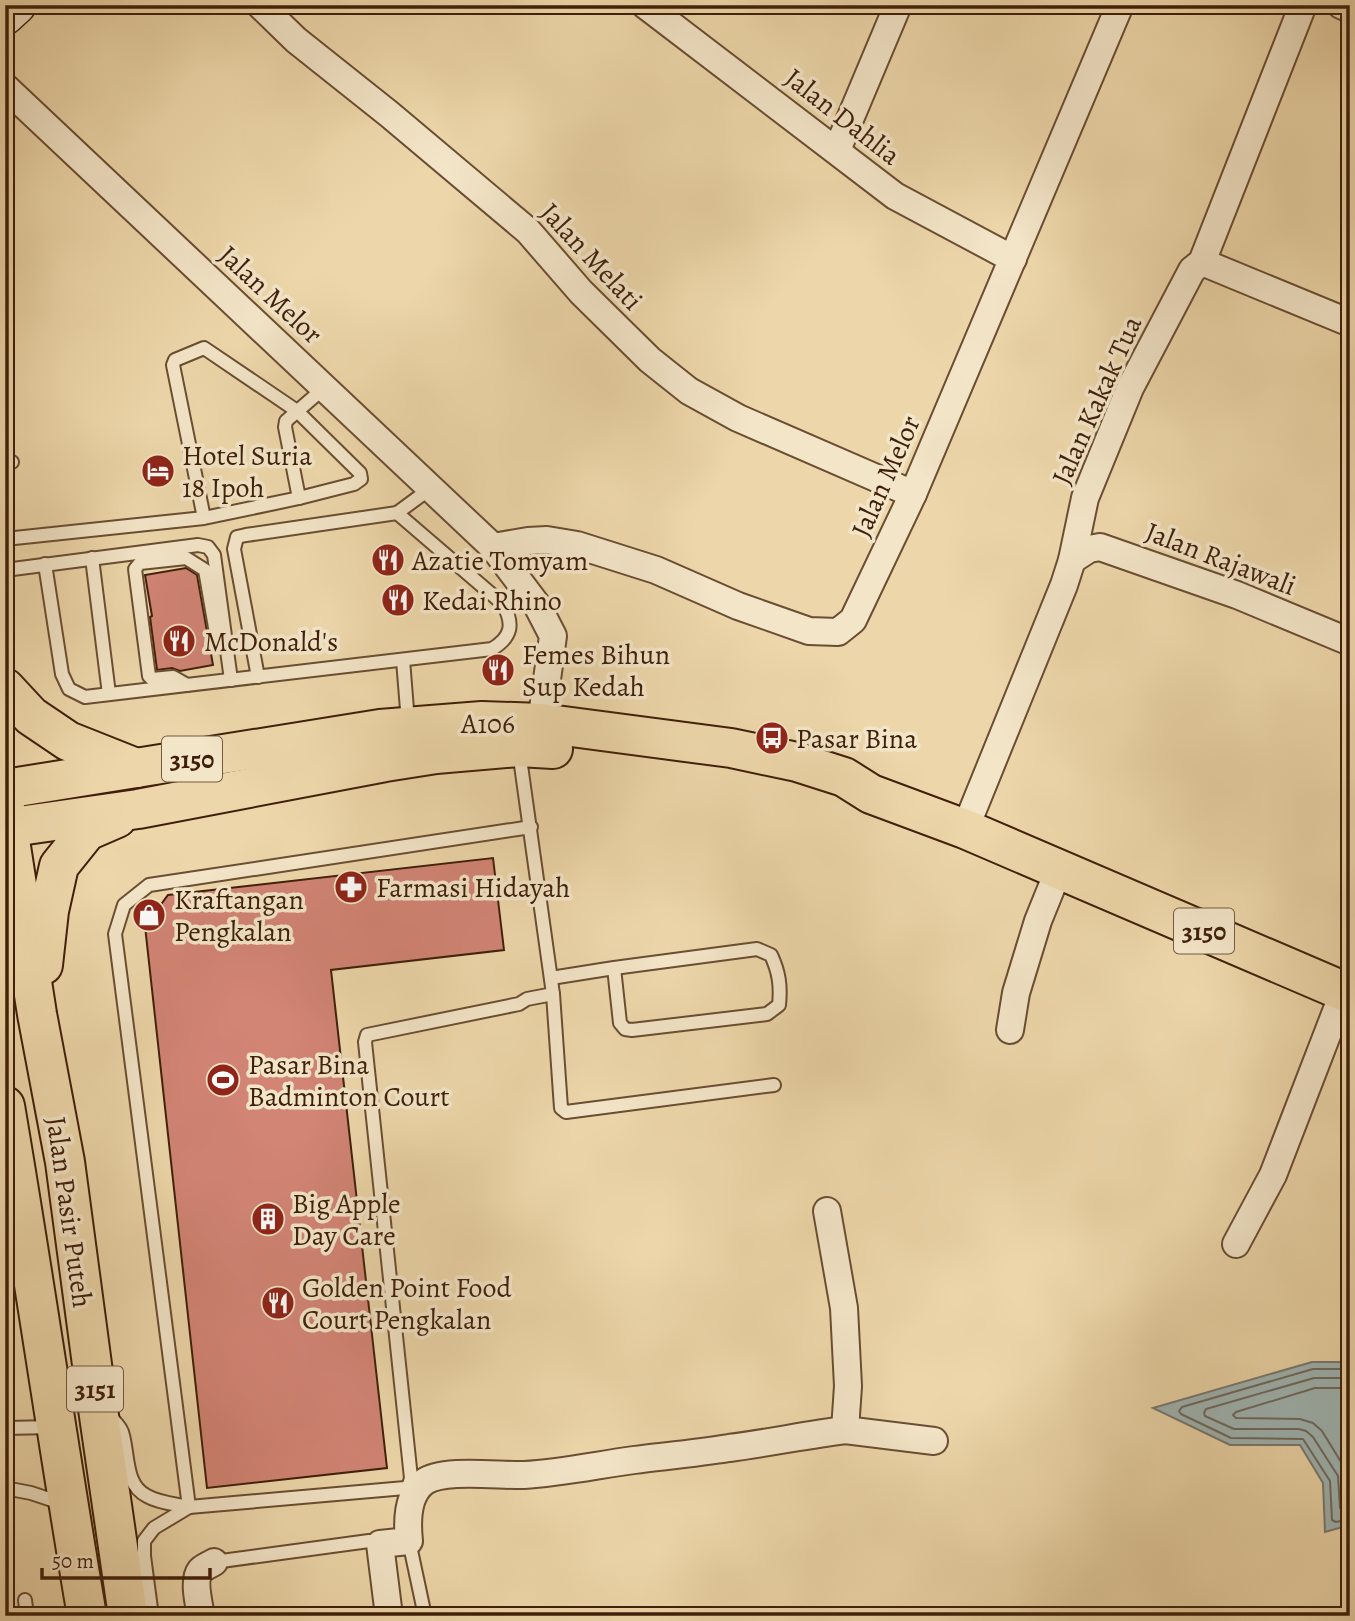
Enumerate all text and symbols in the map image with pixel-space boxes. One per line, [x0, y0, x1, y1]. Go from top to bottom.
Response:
street label: Jalan Dahlia [776, 59, 908, 174]
street label: Jalan Melati [531, 194, 651, 319]
street label: Jalan Melor [210, 237, 331, 353]
street label: Jalan Kakak Tua [1043, 310, 1151, 491]
street label: Jalan Melor [842, 409, 930, 543]
place label: Hotel Suria 18 Ipoh [182, 437, 312, 507]
hotel icon: Hotel Suria 18 Ipoh [139, 452, 177, 490]
street label: Jalan Rajawali [1140, 513, 1301, 605]
restaurant icon: Azatie Tomyam [369, 541, 407, 579]
place label: Azatie Tomyam [411, 542, 588, 580]
restaurant icon: Kedai Rhino [379, 581, 417, 619]
place label: Kedai Rhino [422, 582, 562, 620]
restaurant icon: McDonald's [160, 622, 198, 660]
place label: McDonald's [204, 623, 338, 661]
place label: Femes Bihun Sup Kedah [522, 636, 670, 706]
restaurant icon: Femes Bihun Sup Kedah [479, 651, 517, 689]
street label: A106 [460, 705, 515, 743]
bus stop icon: Pasar Bina [753, 719, 791, 757]
place label: Pasar Bina [796, 720, 917, 758]
road number: 3150 [162, 736, 222, 782]
pharmacy icon: Farmasi Hidayah [332, 868, 370, 906]
place label: Farmasi Hidayah [376, 869, 570, 907]
place label: Kraftangan Pengkalan [174, 881, 304, 951]
shop icon: Kraftangan Pengkalan [130, 896, 168, 934]
road number: 3150 [1174, 908, 1234, 954]
place label: Pasar Bina Badminton Court [248, 1046, 449, 1116]
sports icon: Pasar Bina Badminton Court [204, 1061, 242, 1099]
street label: Jalan Pasir Puteh [37, 1114, 101, 1310]
place label: Big Apple Day Care [292, 1185, 401, 1255]
building icon: Big Apple Day Care [249, 1200, 287, 1238]
place label: Golden Point Food Court Pengkalan [302, 1269, 512, 1339]
restaurant icon: Golden Point Food Court Pengkalan [259, 1284, 297, 1322]
road number: 3151 [67, 1366, 123, 1412]
scale bar [42, 1537, 210, 1581]
text: 50 m [52, 1547, 94, 1575]

